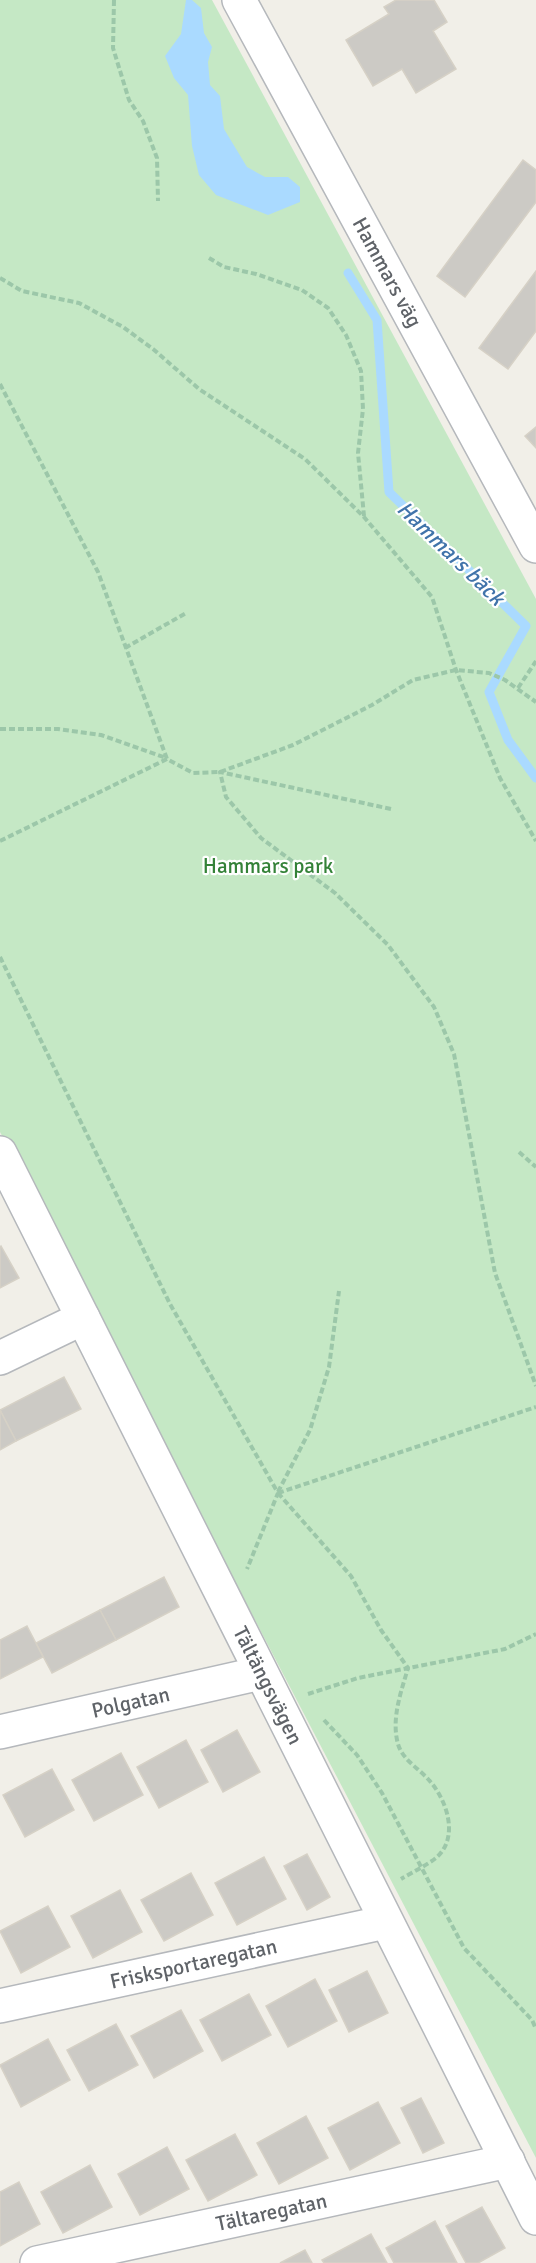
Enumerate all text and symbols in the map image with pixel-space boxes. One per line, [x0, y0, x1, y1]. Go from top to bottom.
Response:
street label: Hammars väg [347, 213, 428, 332]
water label: Hammars bäck [392, 495, 512, 612]
park label: Hammars park [203, 853, 334, 879]
street label: Tältängsvägen [227, 1622, 309, 1749]
street label: Polgatan [89, 1681, 172, 1724]
street label: Frisksportaregatan [107, 1933, 279, 1995]
street label: Tältaregatan [214, 2188, 330, 2237]

